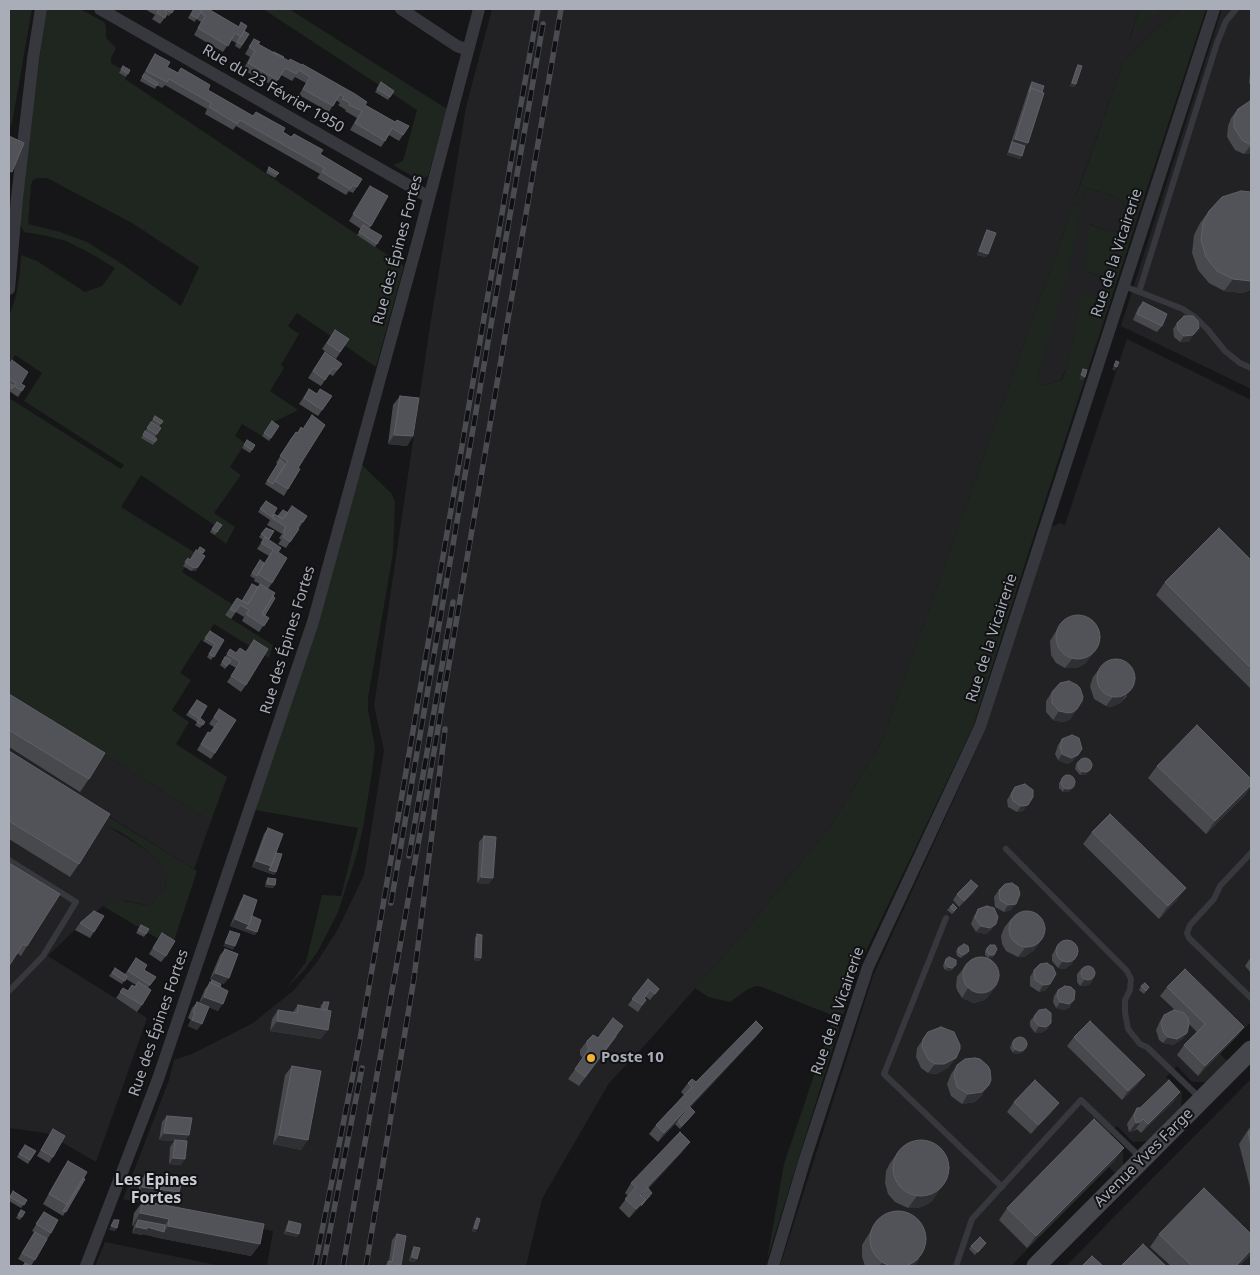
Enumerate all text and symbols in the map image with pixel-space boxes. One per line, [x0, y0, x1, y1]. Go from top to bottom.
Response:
street label: Rue du 23 Février 1950 [199, 41, 347, 137]
street label: Rue des Épines Fortes [369, 173, 427, 327]
street label: Rue de la Vicairerie [1088, 187, 1146, 319]
street label: Rue des Épines Fortes [257, 564, 319, 716]
street label: Rue de la Vicairerie [963, 572, 1021, 704]
street label: Rue de la Vicairerie [808, 945, 868, 1077]
street label: Rue des Épines Fortes [125, 947, 193, 1099]
place label: Poste 10 [601, 1049, 664, 1067]
marker: Poste 10 [585, 1052, 597, 1064]
street label: Avenue Yves Farge [1091, 1105, 1197, 1211]
district label: Les Epines Fortes [115, 1170, 197, 1208]

